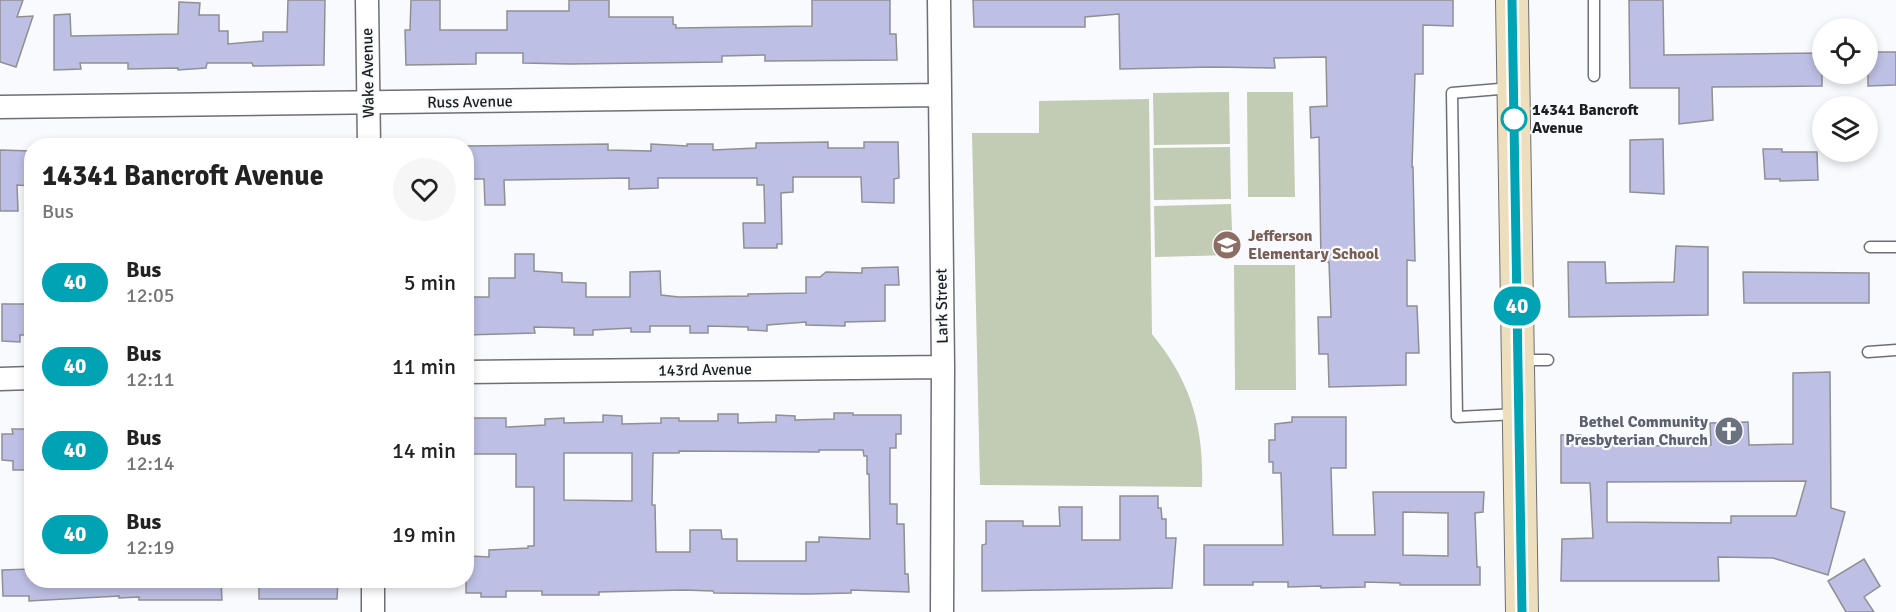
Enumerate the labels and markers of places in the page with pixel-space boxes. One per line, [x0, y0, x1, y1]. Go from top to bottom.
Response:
place label: 14341 Bancroft Avenue [1532, 100, 1639, 138]
marker: 14341 Bancroft Avenue [1501, 106, 1527, 132]
place label: Jefferson Elementary School [1248, 226, 1379, 264]
school or university icon: Jefferson Elementary School [1211, 229, 1243, 261]
place label: Bethel Community Presbyterian Church [1565, 412, 1708, 450]
church icon: Bethel Community Presbyterian Church [1713, 415, 1745, 447]

